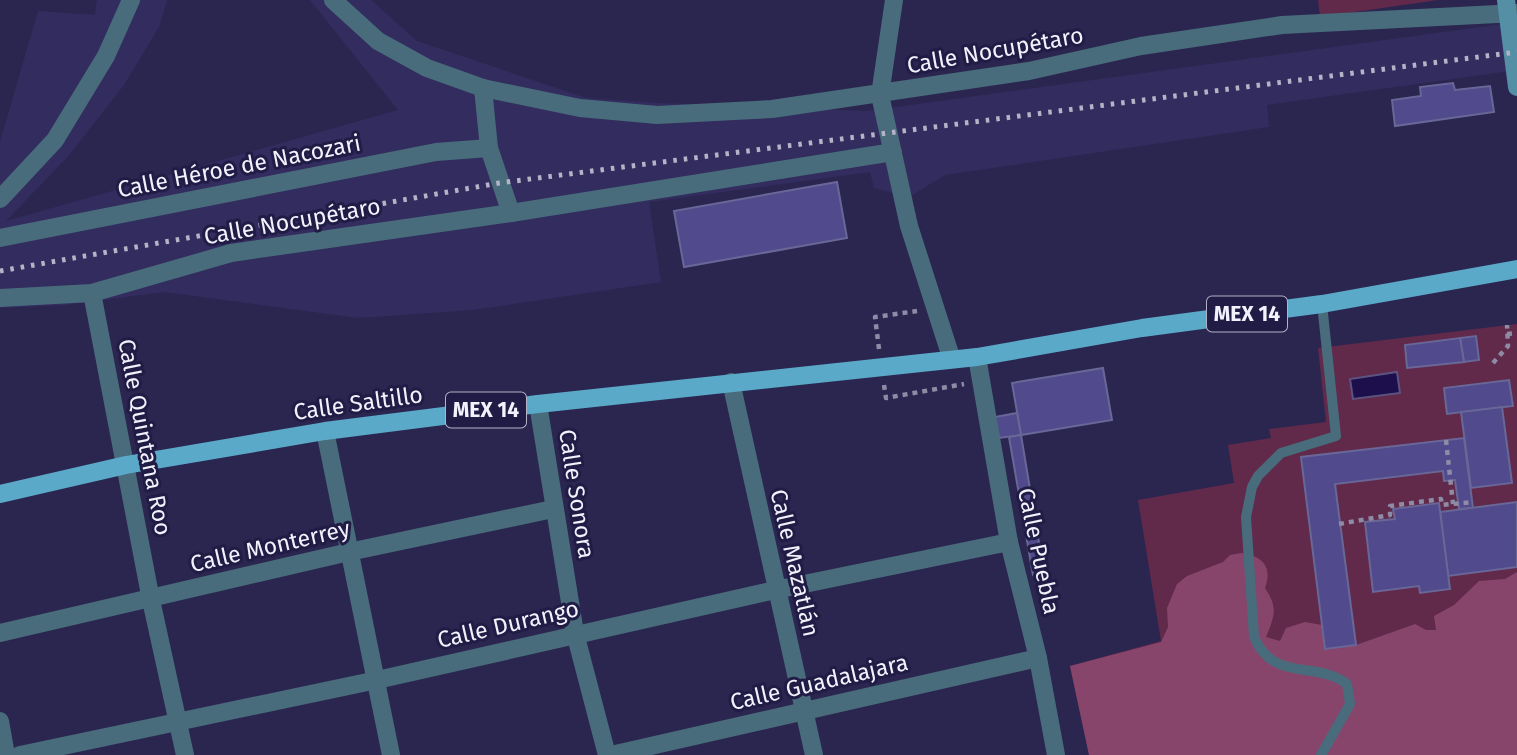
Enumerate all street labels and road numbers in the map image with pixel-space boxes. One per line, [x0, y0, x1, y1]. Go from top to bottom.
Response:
street label: Calle Nocupétaro [905, 21, 1085, 79]
street label: Calle Héroe de Nacozari [115, 129, 363, 203]
street label: Calle Nocupétaro [202, 192, 382, 250]
road number: MEX 14 [1207, 296, 1287, 332]
street label: Calle Quintana Roo [112, 336, 178, 538]
street label: Calle Saltillo [292, 380, 424, 426]
road number: MEX 14 [446, 392, 526, 428]
street label: Calle Sonora [553, 427, 601, 561]
street label: Calle Puebla [1012, 485, 1066, 617]
street label: Calle Mazatlán [764, 487, 826, 639]
street label: Calle Monterrey [187, 514, 353, 578]
street label: Calle Durango [435, 594, 581, 654]
street label: Calle Guadalajara [727, 648, 911, 716]

